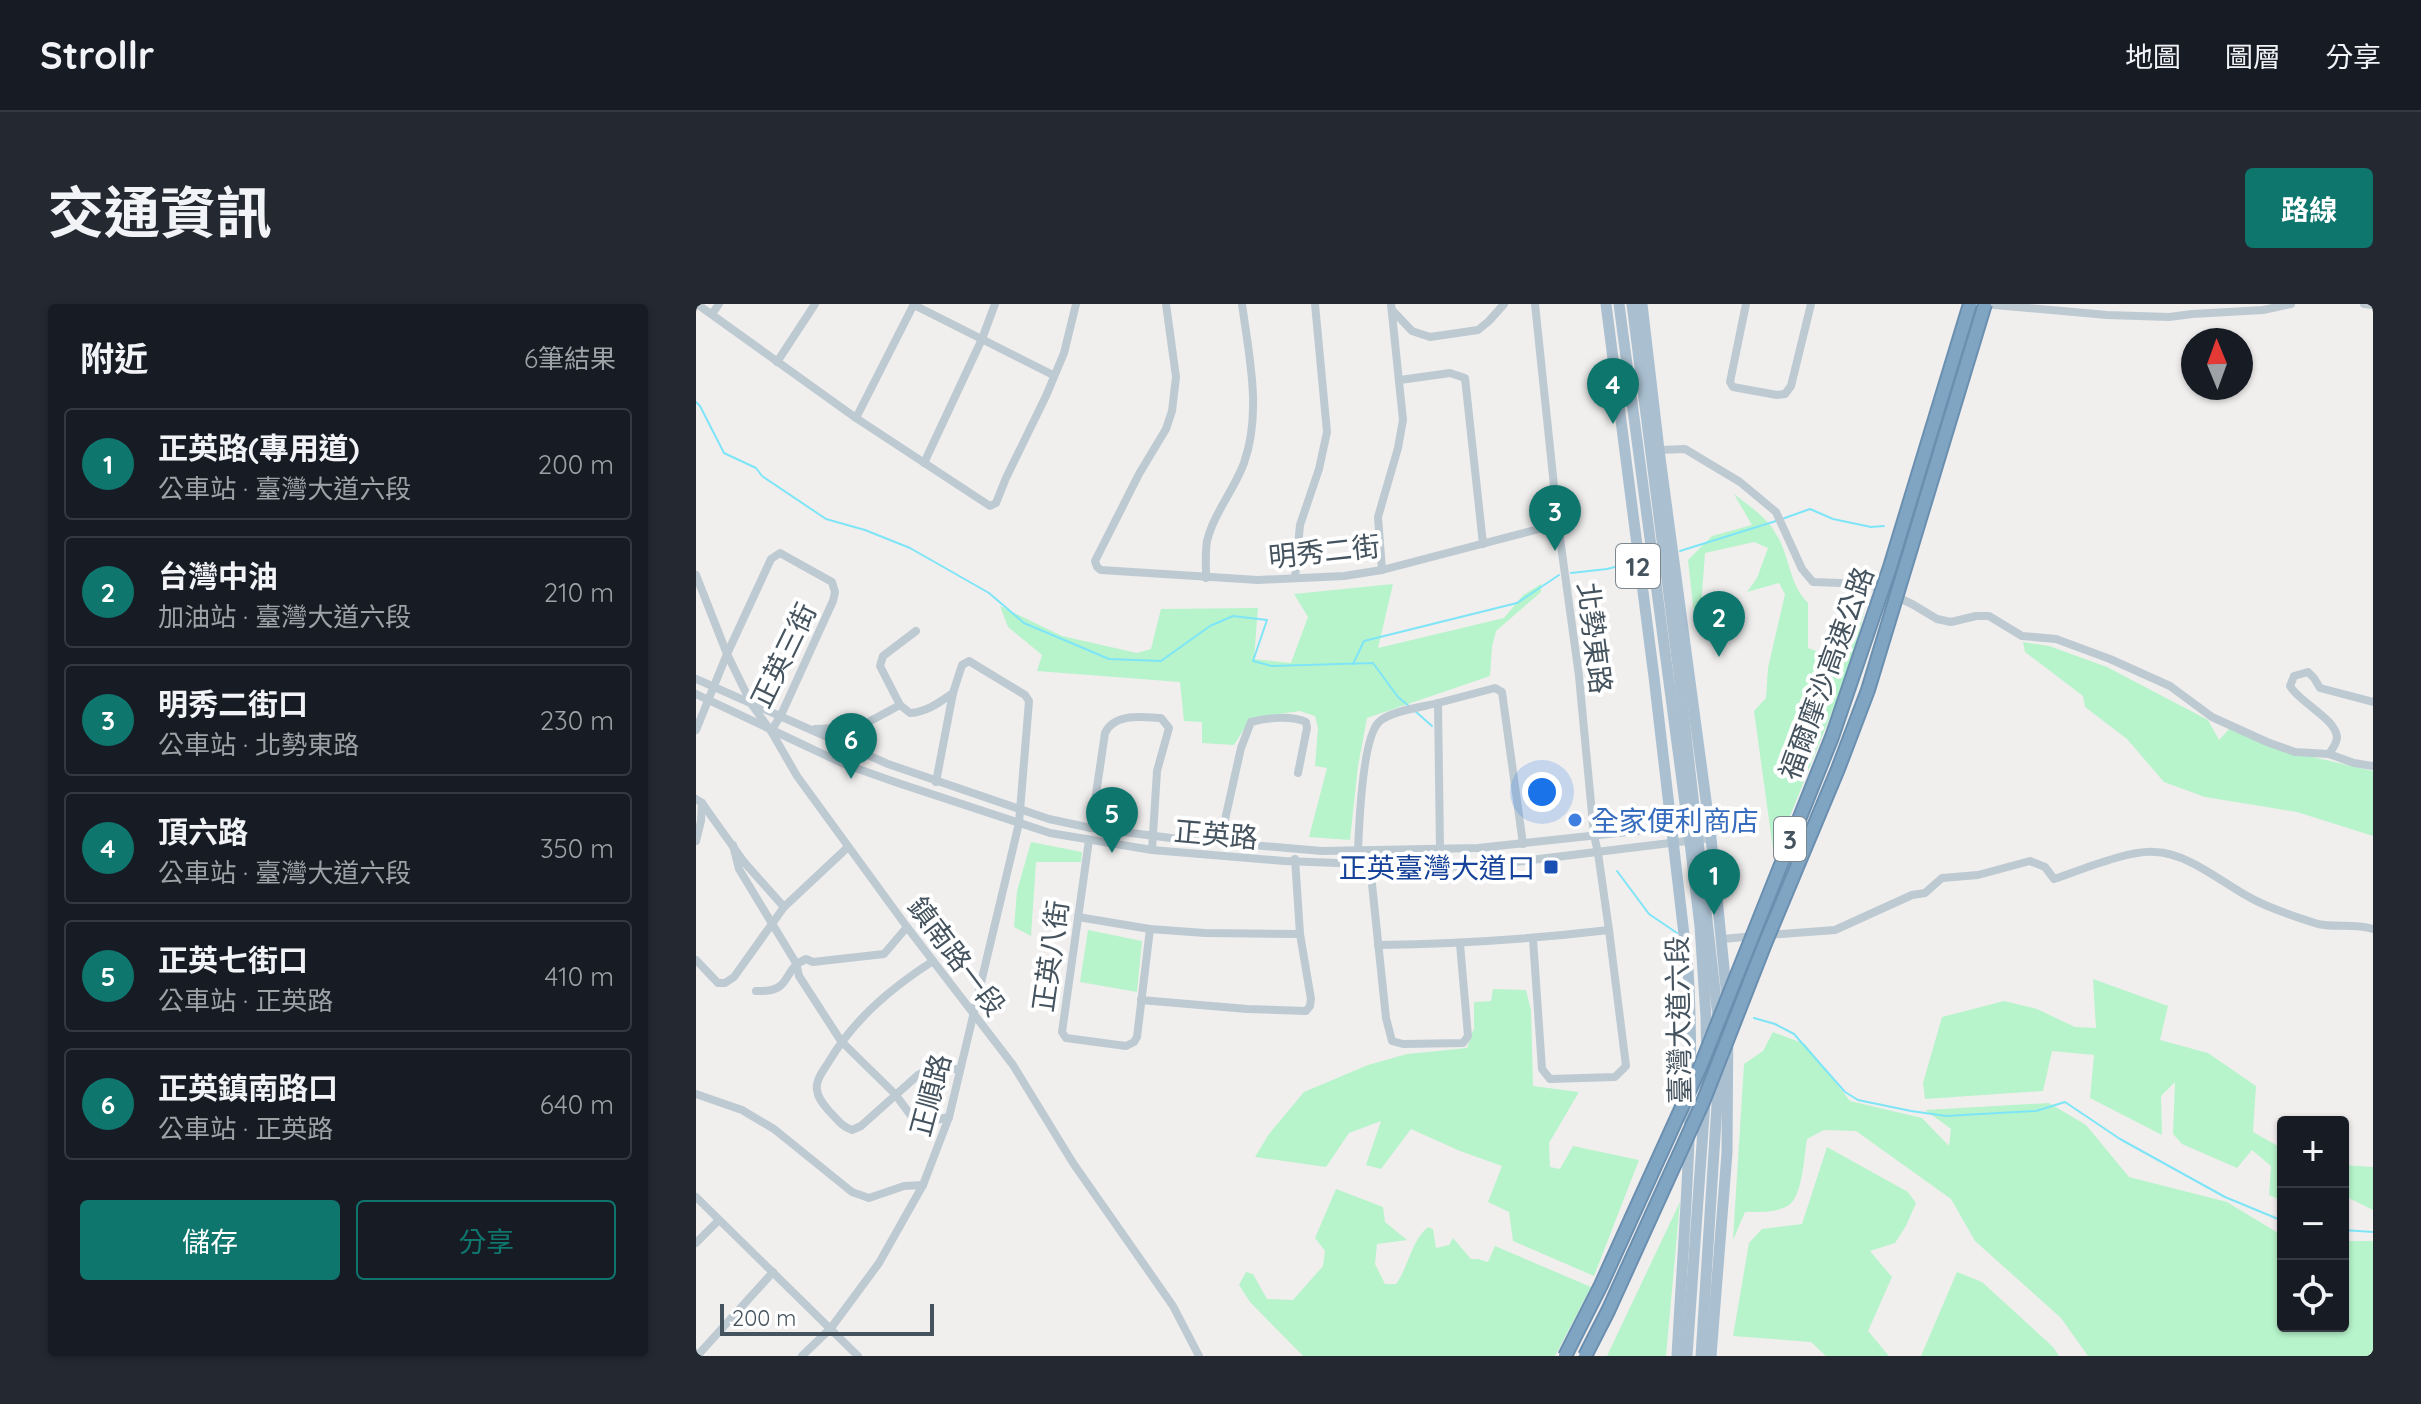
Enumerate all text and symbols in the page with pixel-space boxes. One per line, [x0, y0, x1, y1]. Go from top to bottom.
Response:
text: Strollr [40, 31, 155, 79]
text: 地圖 [2125, 39, 2181, 74]
text: 圖層 [2225, 39, 2281, 74]
text: 分享 [2325, 39, 2381, 74]
button: 路線 [2245, 168, 2373, 248]
text: 交通資訊 [48, 177, 272, 247]
north arrow [2181, 328, 2253, 400]
text: 附近 [80, 337, 148, 380]
text: 6筆結果 [524, 342, 616, 375]
pin: 4 [1587, 358, 1639, 424]
text: 正英路(專用道) [158, 429, 359, 467]
text: 1 [103, 448, 113, 481]
text: 200 m [538, 448, 614, 481]
text: 公車站 · 臺灣大道六段 [158, 472, 411, 505]
pin: 3 [1529, 485, 1581, 551]
street label: 明秀二街 [1266, 528, 1382, 574]
road number: 12 [1616, 544, 1660, 588]
text: 台灣中油 [158, 557, 278, 595]
street label: 福爾摩沙高速公路 [1771, 562, 1881, 784]
text: 2 [101, 576, 115, 609]
text: 210 m [544, 576, 614, 609]
street label: 北勢東路 [1571, 580, 1619, 696]
pin: 2 [1693, 591, 1745, 657]
street label: 正英三街 [743, 597, 823, 713]
text: 加油站 · 臺灣大道六段 [158, 600, 411, 633]
text: 明秀二街口 [158, 685, 308, 723]
text: 3 [101, 704, 115, 737]
text: 230 m [540, 704, 614, 737]
pin: 6 [825, 713, 877, 779]
text: 公車站 · 北勢東路 [158, 728, 359, 761]
your location [1522, 772, 1562, 812]
pin: 5 [1086, 787, 1138, 853]
place label: 全家便利商店 [1591, 803, 1759, 838]
marker: 全家便利商店 [1566, 811, 1584, 829]
text: 頂六路 [158, 813, 248, 851]
street label: 正英路 [1173, 813, 1259, 855]
road number: 3 [1774, 817, 1806, 861]
text: 4 [100, 832, 116, 865]
text: 350 m [540, 832, 614, 865]
pin: 1 [1688, 849, 1740, 915]
place label: 正英臺灣大道口 [1339, 850, 1535, 885]
text: 公車站 · 臺灣大道六段 [158, 856, 411, 889]
marker: 正英臺灣大道口 [1542, 858, 1560, 876]
street label: 鎮南路一段 [901, 890, 1013, 1022]
street label: 正英八街 [1025, 898, 1075, 1014]
street label: 臺灣大道六段 [1659, 936, 1697, 1104]
text: 正英七街口 [158, 941, 308, 979]
text: 5 [101, 960, 115, 993]
text: 410 m [545, 960, 614, 993]
text: 公車站 · 正英路 [158, 984, 333, 1017]
street label: 正順路 [902, 1050, 958, 1140]
text: 正英鎮南路口 [158, 1069, 338, 1107]
text: 6 [101, 1088, 115, 1121]
text: 640 m [540, 1088, 614, 1121]
text: 公車站 · 正英路 [158, 1112, 333, 1145]
map controls [2277, 1116, 2349, 1332]
button: + [2277, 1116, 2349, 1188]
button: − [2277, 1188, 2349, 1260]
button: 儲存 [80, 1200, 340, 1280]
button: 分享 [356, 1200, 616, 1280]
button: locate [2277, 1260, 2349, 1332]
scale bar [720, 1300, 934, 1336]
text: 200 m [732, 1304, 796, 1332]

